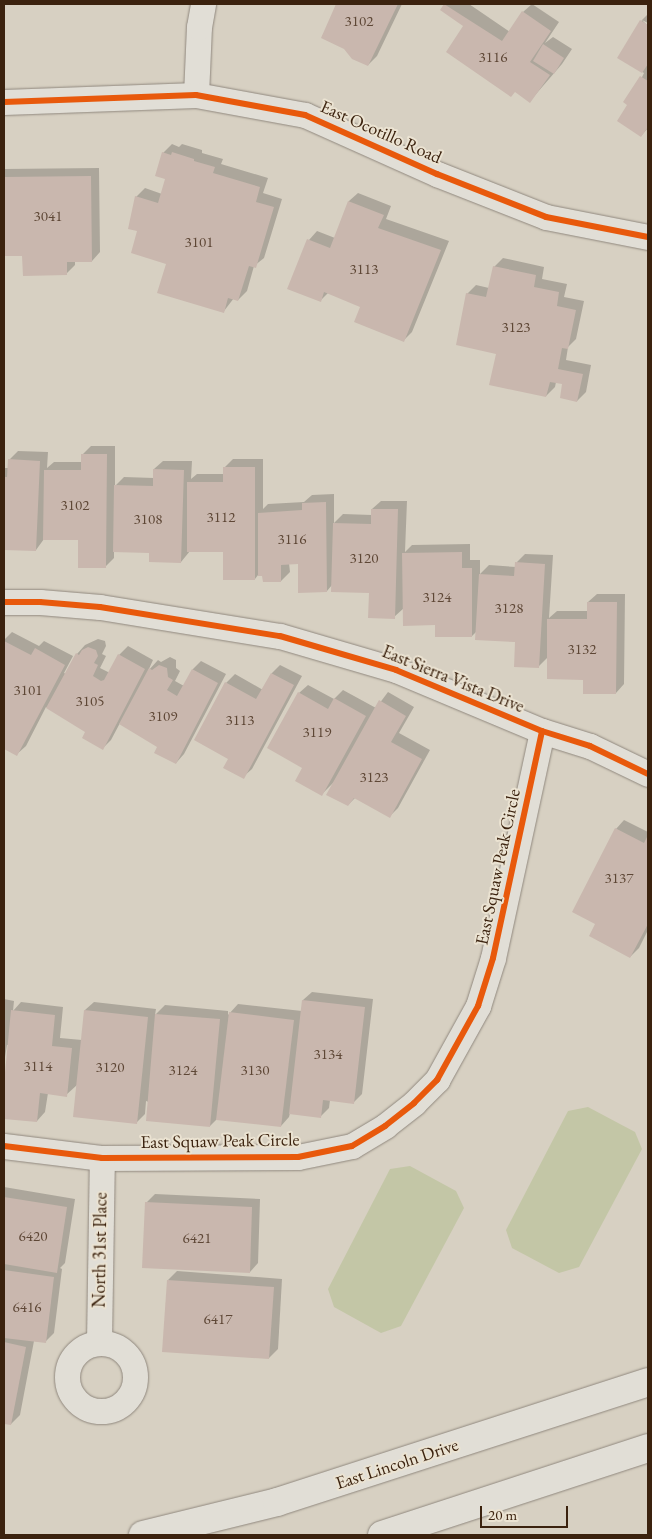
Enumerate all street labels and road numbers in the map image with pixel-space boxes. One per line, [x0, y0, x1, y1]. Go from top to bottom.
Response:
street label: East Ocotillo Road [317, 96, 445, 168]
street label: East Sierra Vista Drive [379, 641, 527, 717]
street label: East Squaw Peak Circle [471, 787, 525, 947]
street label: East Squaw Peak Circle [140, 1129, 300, 1153]
street label: North 31st Place [88, 1192, 112, 1308]
street label: East Lincoln Drive [333, 1434, 461, 1494]

